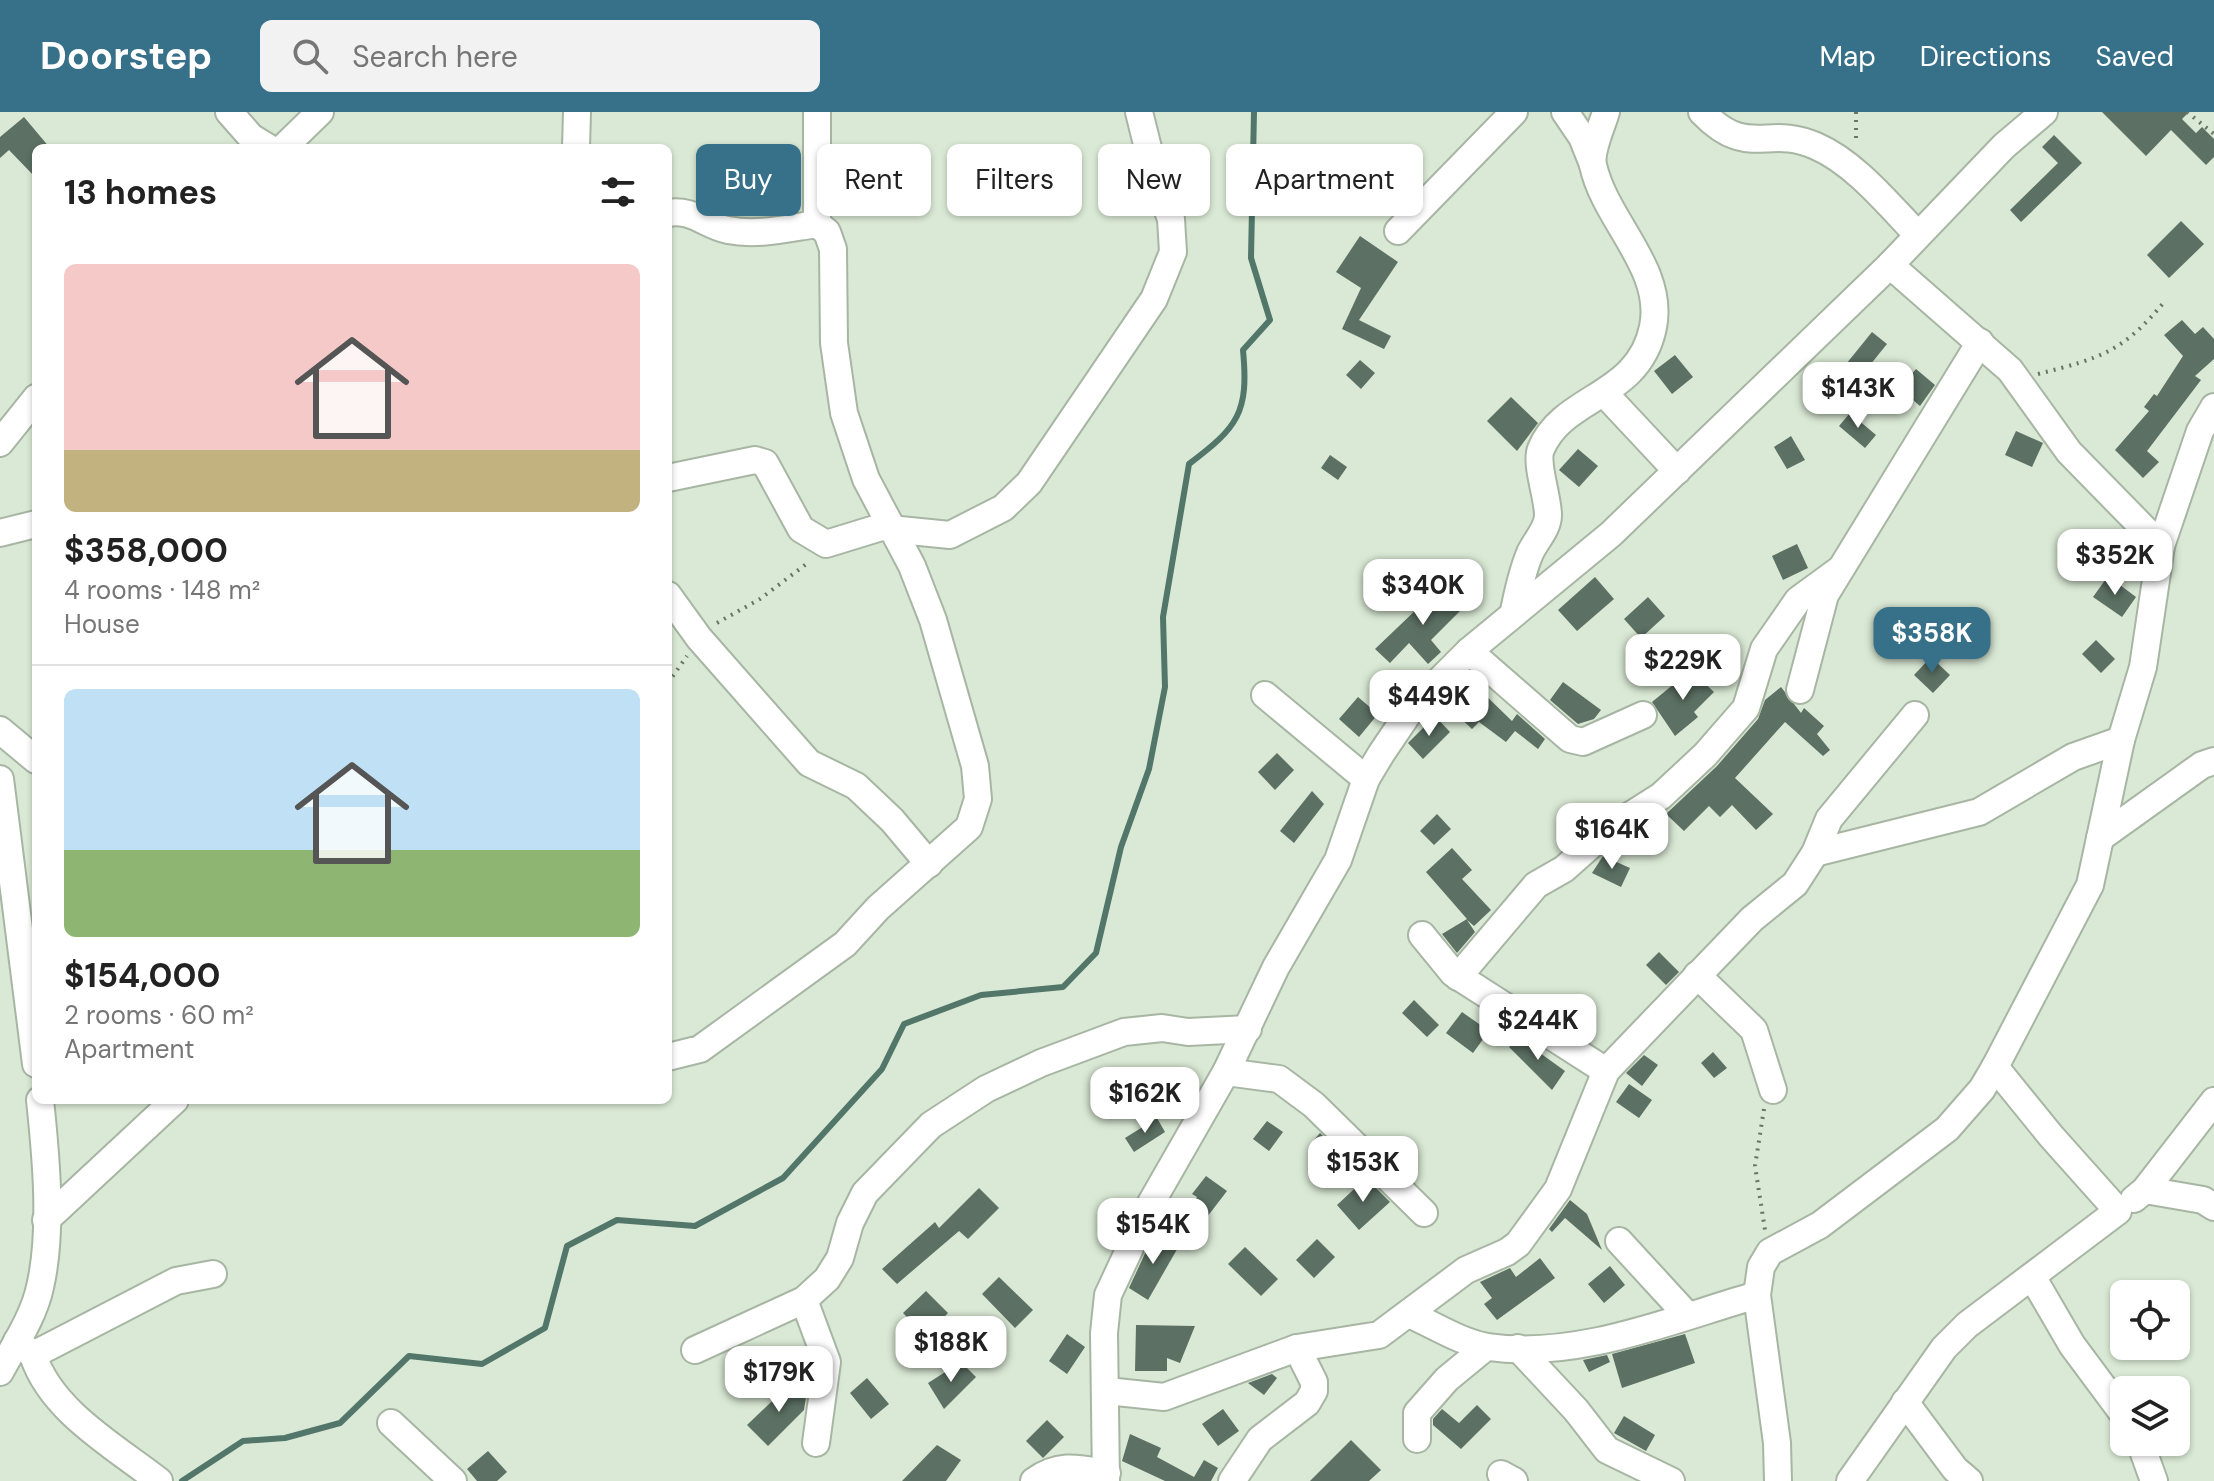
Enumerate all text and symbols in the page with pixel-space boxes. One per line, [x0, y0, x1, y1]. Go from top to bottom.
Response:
search box [260, 20, 820, 92]
text: Doorstep [40, 31, 212, 81]
icon: search [288, 34, 332, 78]
text: Search here [352, 37, 518, 76]
text: Map [1819, 38, 1876, 75]
text: Directions [1920, 38, 2052, 75]
text: Saved [2096, 38, 2174, 75]
chip: Buy [696, 144, 801, 216]
chip: Rent [817, 144, 931, 216]
chip: Filters [947, 144, 1082, 216]
chip: New [1098, 144, 1210, 216]
chip: Apartment [1226, 144, 1423, 216]
text: 13 homes [64, 170, 217, 215]
icon: filters [596, 170, 640, 214]
icon: home [280, 316, 424, 460]
pin: $143K [1802, 362, 1914, 430]
text: $143K [1821, 371, 1895, 405]
text: $358,000 [64, 528, 228, 573]
pin: $352K [2059, 529, 2171, 597]
text: $352K [2075, 538, 2155, 572]
pin: $340K [1367, 559, 1479, 627]
text: $340K [1381, 568, 1465, 602]
text: 4 rooms · 148 m² [64, 573, 260, 607]
text: House [64, 607, 140, 641]
pin: $358K [1876, 607, 1988, 675]
text: $358K [1892, 616, 1973, 650]
pin: $229K [1627, 634, 1739, 702]
text: $229K [1643, 643, 1723, 677]
pin: $449K [1373, 670, 1485, 738]
text: $449K [1388, 679, 1471, 713]
icon: home [280, 741, 424, 885]
pin: $164K [1556, 803, 1668, 871]
text: $164K [1574, 812, 1650, 846]
text: $154,000 [64, 953, 220, 998]
pin: $244K [1482, 994, 1594, 1062]
text: 2 rooms · 60 m² [64, 998, 254, 1032]
text: $244K [1497, 1003, 1579, 1037]
text: Apartment [64, 1032, 195, 1066]
pin: $162K [1089, 1067, 1201, 1135]
text: $162K [1108, 1076, 1182, 1110]
pin: $153K [1307, 1136, 1419, 1204]
text: $153K [1326, 1145, 1400, 1179]
pin: $154K [1097, 1198, 1209, 1266]
text: $154K [1115, 1207, 1191, 1241]
map controls [2110, 1280, 2190, 1456]
button: locate [2110, 1280, 2190, 1360]
pin: $188K [895, 1316, 1007, 1384]
text: $188K [913, 1325, 989, 1359]
pin: $179K [723, 1346, 835, 1414]
text: $179K [743, 1355, 815, 1389]
button: layers [2110, 1376, 2190, 1456]

